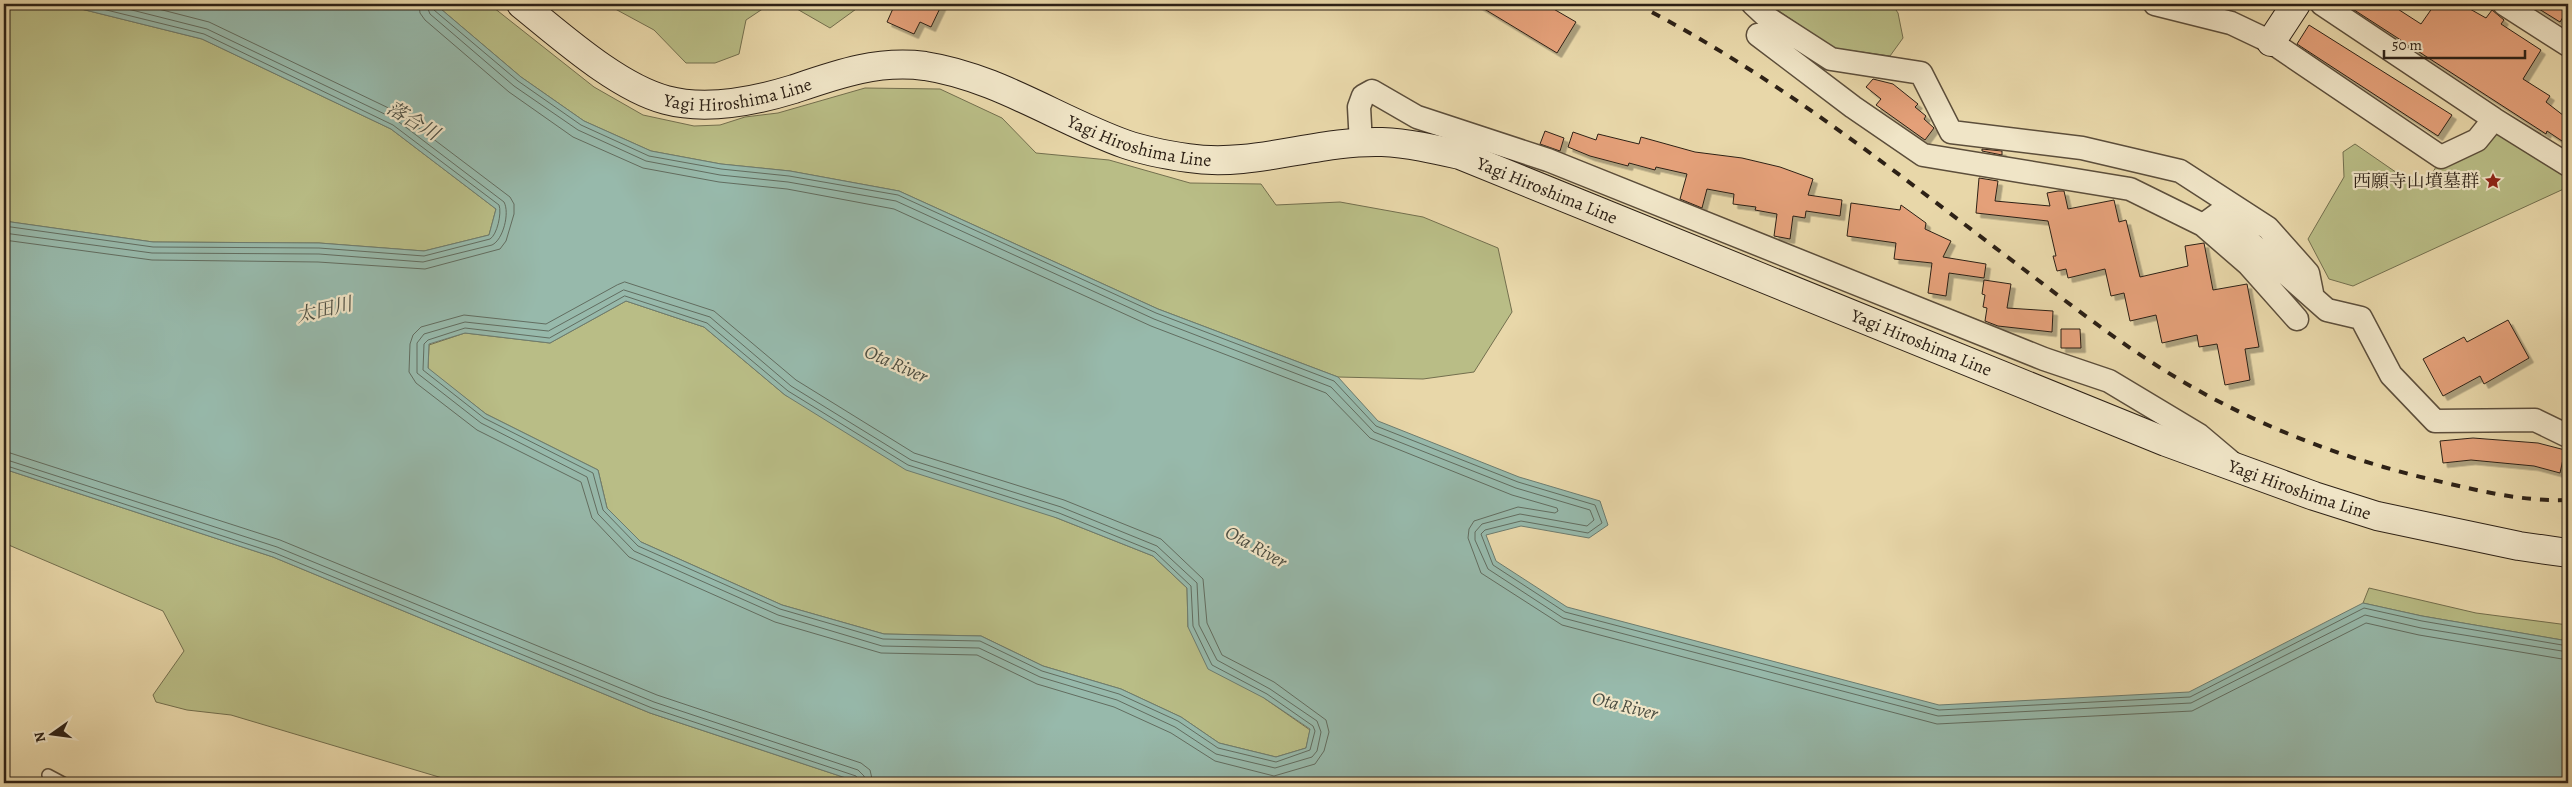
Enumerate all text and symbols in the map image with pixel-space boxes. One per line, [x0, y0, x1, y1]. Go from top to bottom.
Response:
scale bar [2384, 28, 2526, 60]
text: 50 m [2392, 35, 2422, 55]
street label: Yagi Hiroshima Line [660, 72, 815, 117]
water label: 落合川 [382, 95, 446, 148]
street label: Yagi Hiroshima Line [1062, 108, 1212, 172]
street label: Yagi Hiroshima Line [1472, 151, 1621, 230]
place label: 西願寺山墳墓群 [2353, 169, 2479, 193]
place icon: 西願寺山墳墓群 [2483, 171, 2503, 191]
water label: 太田川 [293, 290, 357, 329]
street label: Yagi Hiroshima Line [1847, 303, 1995, 382]
water label: Ota River [860, 339, 933, 390]
street label: Yagi Hiroshima Line [2224, 453, 2374, 525]
water label: Ota River [1220, 519, 1293, 575]
water label: Ota River [1589, 685, 1662, 727]
north arrow [28, 710, 78, 760]
text: N [29, 730, 50, 744]

